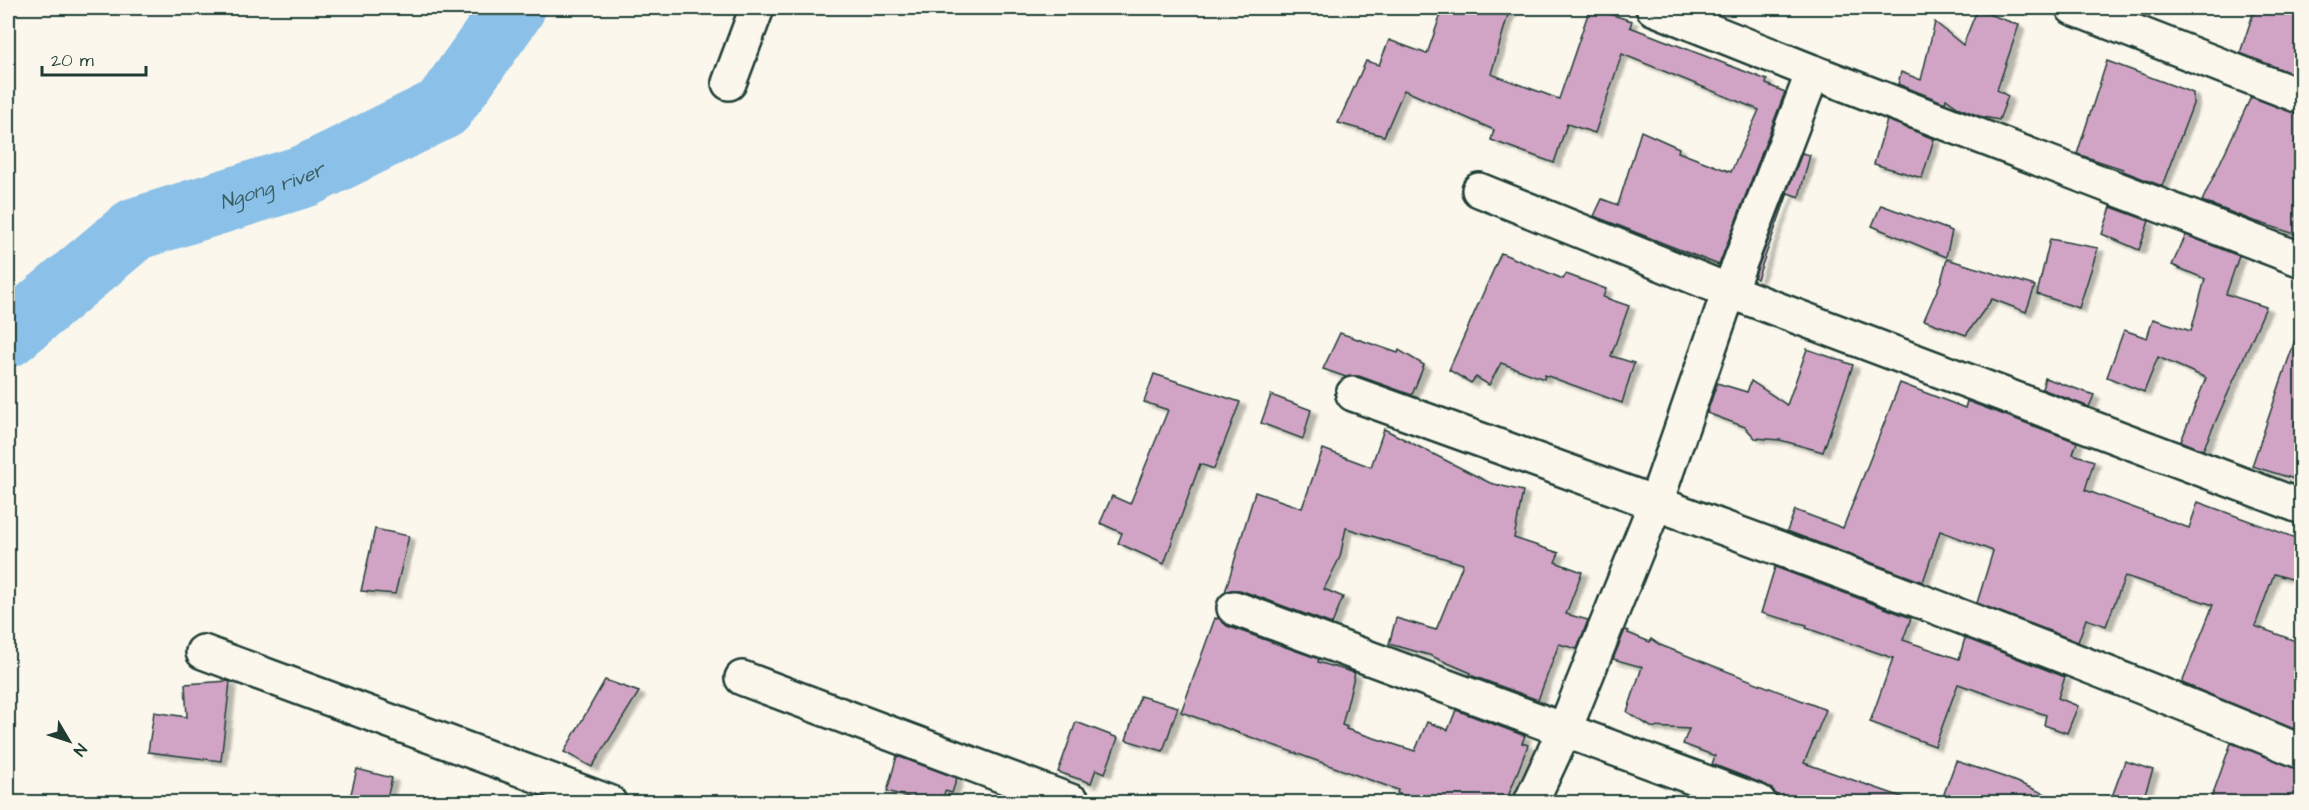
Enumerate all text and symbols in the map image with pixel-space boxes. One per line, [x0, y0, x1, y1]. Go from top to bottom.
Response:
scale bar [42, 39, 146, 77]
text: 20 m [51, 48, 94, 73]
water label: Ngong river [217, 155, 332, 217]
north arrow [39, 711, 99, 771]
text: N [68, 739, 92, 761]

